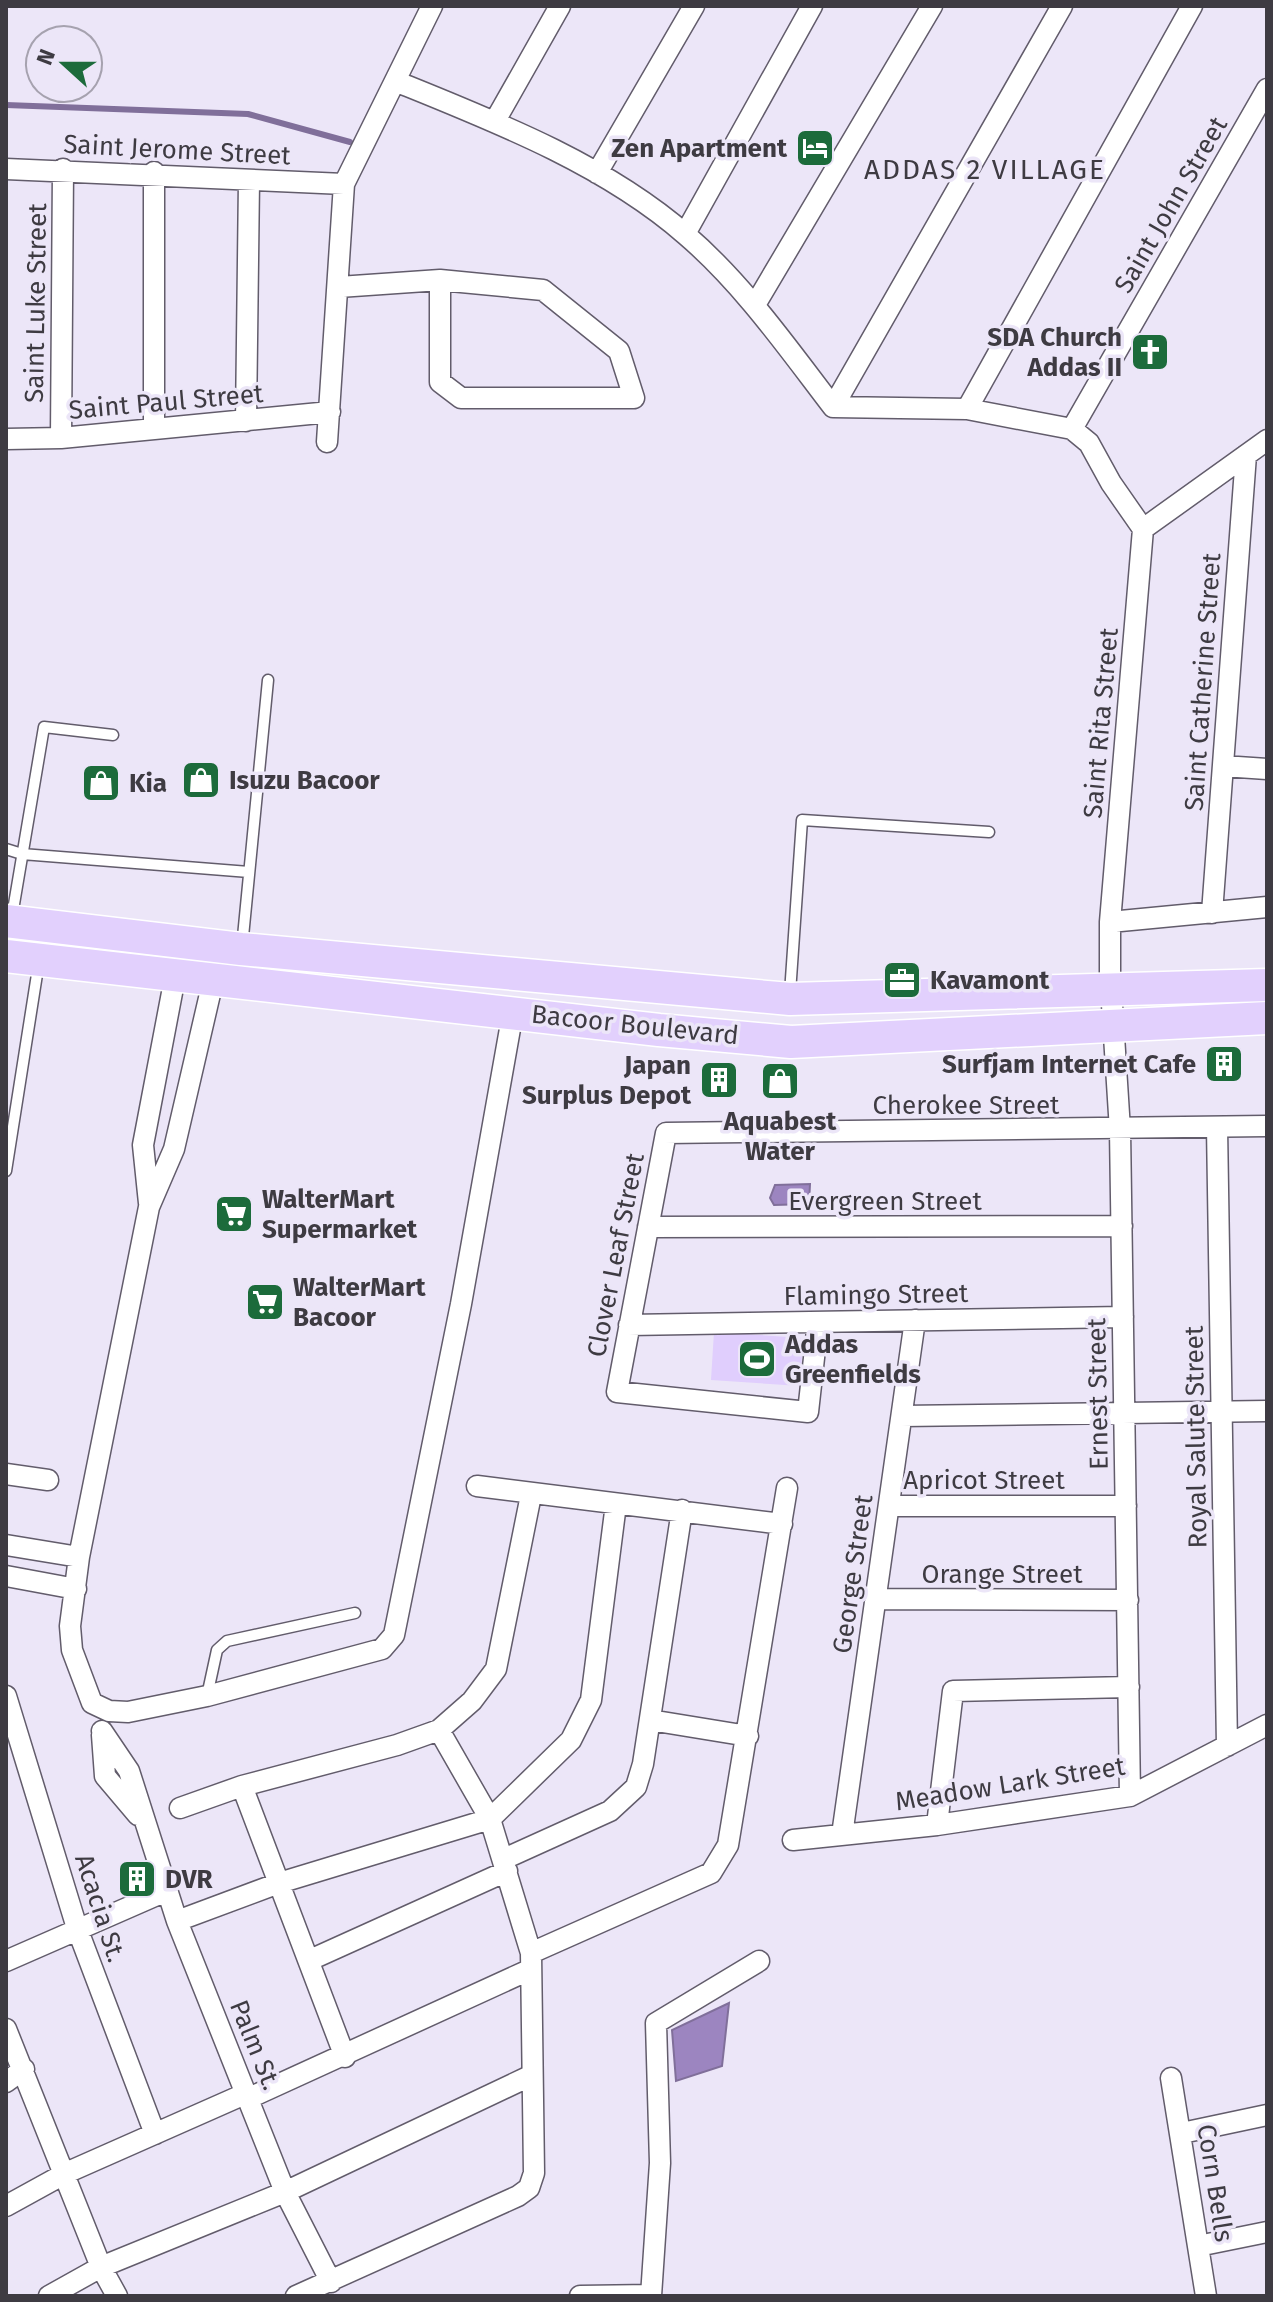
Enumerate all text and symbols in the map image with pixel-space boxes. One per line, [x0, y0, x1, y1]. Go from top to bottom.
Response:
north arrow [24, 24, 104, 104]
text: N [31, 45, 61, 69]
street label: Saint John Street [1108, 111, 1234, 299]
hotel icon: Zen Apartment [794, 127, 836, 169]
street label: Saint Jerome Street [63, 129, 292, 171]
place label: Zen Apartment [611, 133, 788, 164]
district label: ADDAS 2 VILLAGE [864, 153, 1106, 186]
street label: Saint Luke Street [19, 202, 53, 403]
place label: SDA Church Addas II [987, 322, 1122, 383]
church icon: SDA Church Addas II [1129, 331, 1171, 373]
street label: Saint Paul Street [67, 378, 265, 426]
street label: Saint Catherine Street [1179, 551, 1228, 812]
street label: Saint Rita Street [1077, 626, 1125, 819]
shop icon: Isuzu Bacoor [180, 759, 222, 801]
shop icon: Kia [80, 762, 122, 804]
place label: Isuzu Bacoor [229, 765, 380, 796]
place label: Kia [129, 768, 167, 799]
office icon: Kavamont [881, 959, 923, 1001]
place label: Kavamont [930, 965, 1050, 996]
street label: Bacoor Boulevard [530, 999, 740, 1051]
building icon: Surfjam Internet Cafe [1203, 1043, 1245, 1085]
place label: Surfjam Internet Cafe [942, 1049, 1196, 1080]
place label: Japan Surplus Depot [522, 1050, 692, 1111]
building icon: Japan Surplus Depot [698, 1059, 740, 1101]
shop icon: Aquabest Water [759, 1060, 801, 1102]
street label: Cherokee Street [873, 1090, 1060, 1121]
place label: Aquabest Water [723, 1106, 837, 1167]
street label: Clover Leaf Street [581, 1150, 651, 1360]
place label: WalterMart Supermarket [262, 1184, 418, 1245]
street label: Evergreen Street [788, 1186, 982, 1217]
supermarket icon: WalterMart Supermarket [213, 1193, 255, 1235]
place label: WalterMart Bacoor [293, 1272, 426, 1333]
street label: Flamingo Street [783, 1278, 969, 1312]
supermarket icon: WalterMart Bacoor [244, 1281, 286, 1323]
street label: Ernest Street [1081, 1317, 1115, 1470]
street label: Royal Salute Street [1179, 1325, 1213, 1549]
place label: Addas Greenfields [784, 1329, 921, 1390]
sports icon: Addas Greenfields [736, 1338, 778, 1380]
street label: Apricot Street [903, 1465, 1065, 1496]
street label: George Street [827, 1492, 880, 1655]
street label: Orange Street [921, 1559, 1083, 1590]
street label: Meadow Lark Street [893, 1750, 1128, 1817]
street label: Acacia St. [68, 1850, 132, 1966]
building icon: DVR [116, 1858, 158, 1900]
place label: DVR [165, 1864, 214, 1895]
street label: Palm St. [223, 1995, 287, 2095]
street label: Corn Bells [1190, 2122, 1240, 2244]

